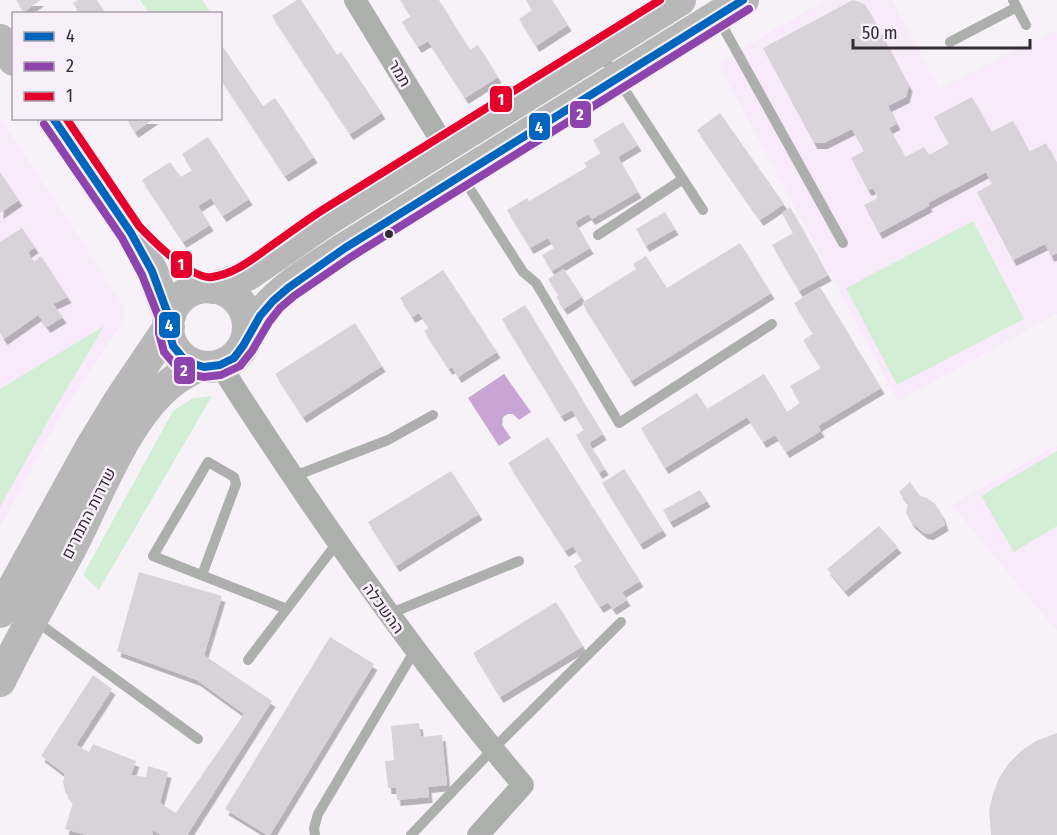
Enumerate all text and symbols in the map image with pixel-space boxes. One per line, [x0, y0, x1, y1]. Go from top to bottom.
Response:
legend [12, 12, 222, 120]
scale bar [853, 12, 1030, 50]
text: 50 m [862, 22, 898, 44]
text: 4 [66, 25, 75, 47]
text: 2 [66, 55, 74, 77]
street label: תמר [384, 56, 415, 90]
text: 1 [66, 85, 73, 107]
line badge: 1 [489, 85, 513, 113]
text: 1 [498, 90, 504, 109]
line badge: 2 [569, 100, 592, 129]
text: 2 [575, 105, 584, 124]
line badge: 4 [528, 112, 551, 141]
text: 4 [535, 118, 543, 137]
unlabelled marker [383, 228, 395, 240]
line badge: 1 [170, 250, 193, 279]
text: 1 [178, 255, 184, 274]
line badge: 4 [158, 311, 181, 339]
text: 4 [165, 316, 173, 335]
line badge: 2 [173, 356, 196, 385]
text: 2 [179, 361, 188, 380]
street label: שדרות התמרים [57, 464, 120, 562]
street label: ההשכלה [359, 579, 408, 637]

